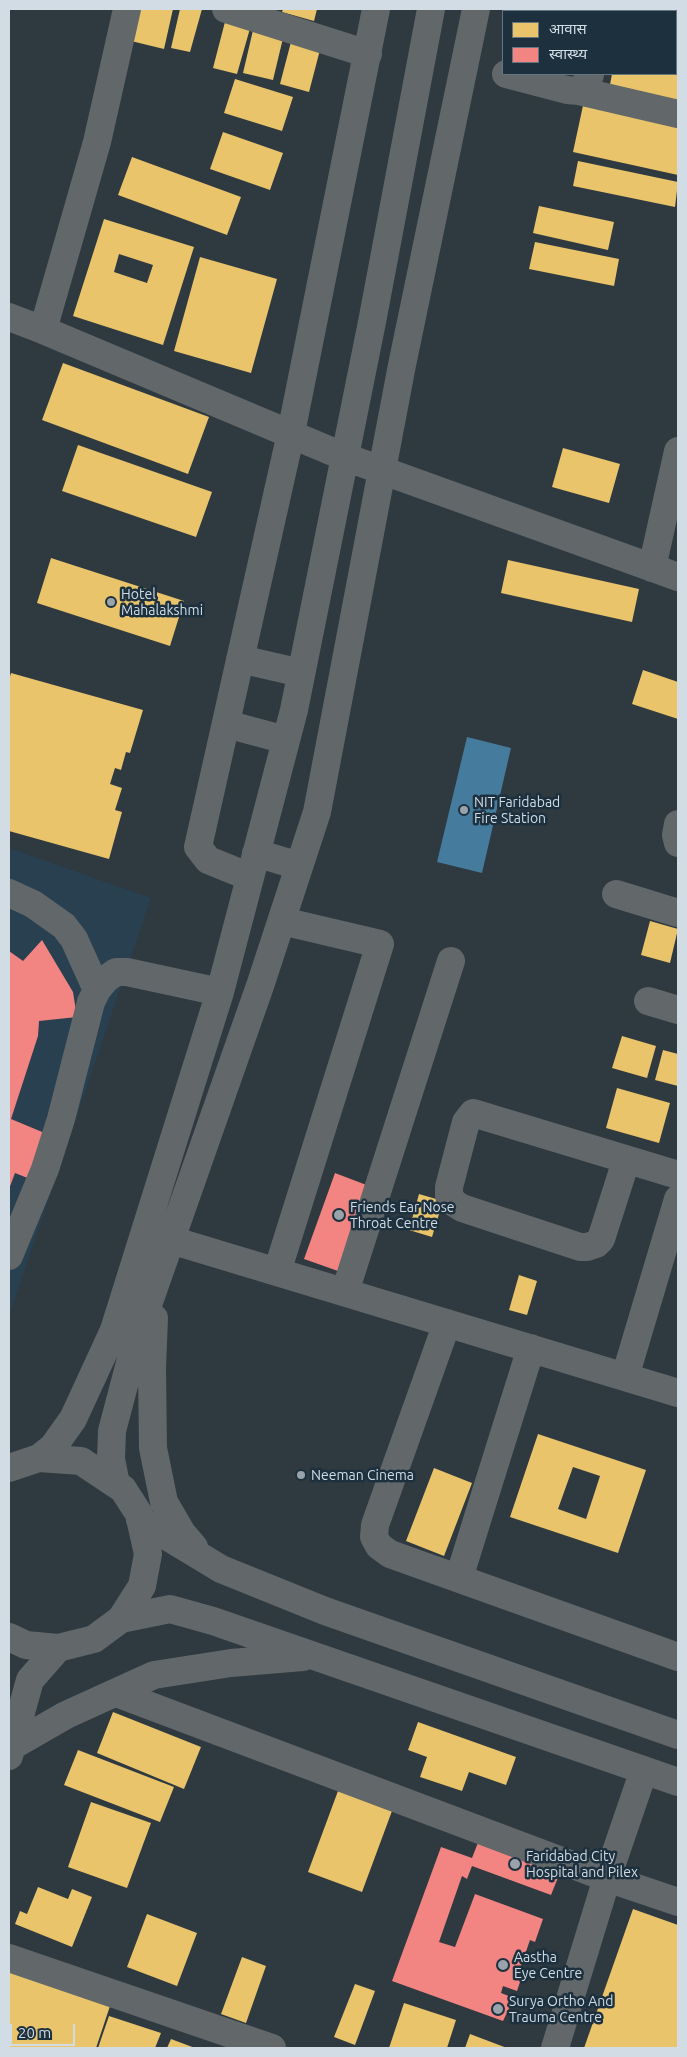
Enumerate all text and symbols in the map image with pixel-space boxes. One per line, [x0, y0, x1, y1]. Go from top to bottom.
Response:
legend [502, 10, 677, 75]
text: आवास [549, 20, 587, 37]
text: स्वास्थ्य [549, 45, 587, 62]
place label: Hotel Mahalakshmi [121, 586, 203, 618]
marker: Hotel Mahalakshmi [105, 596, 117, 608]
place label: NIT Faridabad Fire Station [474, 794, 560, 826]
marker: NIT Faridabad Fire Station [458, 804, 470, 816]
place label: Friends Ear Nose Throat Centre [350, 1199, 455, 1232]
marker: Friends Ear Nose Throat Centre [332, 1208, 346, 1222]
place label: Neeman Cinema [311, 1467, 414, 1483]
marker: Neeman Cinema [295, 1469, 307, 1481]
place label: Faridabad City Hospital and Pilex [526, 1848, 638, 1880]
marker: Faridabad City Hospital and Pilex [508, 1857, 522, 1871]
place label: Aastha Eye Centre [514, 1949, 582, 1981]
marker: Aastha Eye Centre [496, 1958, 510, 1972]
place label: Surya Ortho And Trauma Centre [509, 1993, 613, 2025]
marker: Surya Ortho And Trauma Centre [491, 2002, 505, 2016]
scale bar [12, 2014, 78, 2046]
text: 20 m [18, 2024, 51, 2041]

